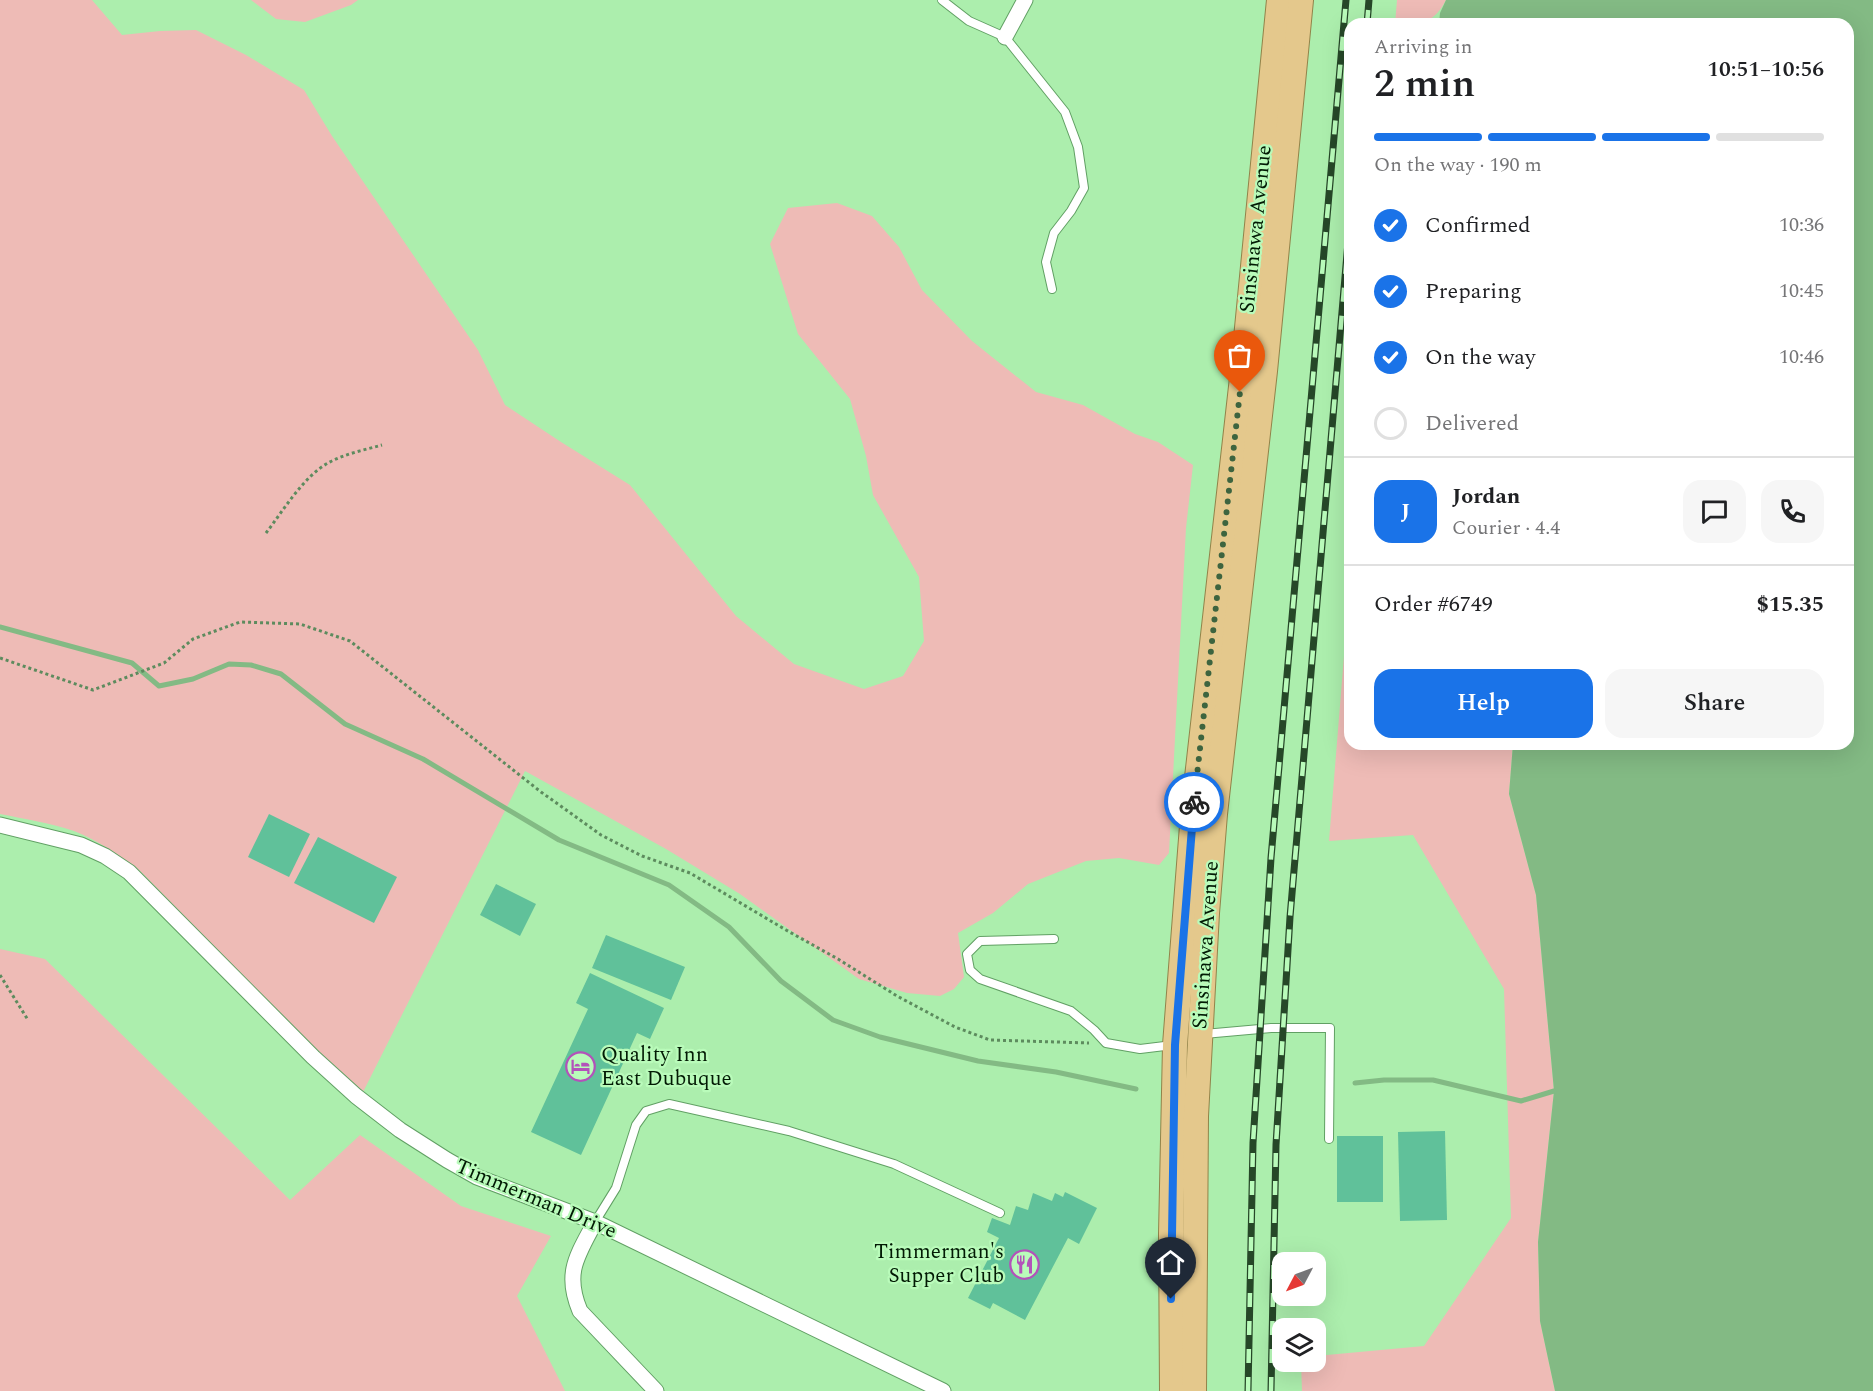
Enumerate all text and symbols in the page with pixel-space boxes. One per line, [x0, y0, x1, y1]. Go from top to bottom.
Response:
text: Arriving in [1374, 32, 1472, 62]
text: 10:51–10:56 [1707, 53, 1824, 86]
text: 2 min [1374, 55, 1475, 114]
street label: Sinsinawa Avenue [1231, 143, 1281, 315]
text: On the way · 190 m [1374, 150, 1542, 180]
icon: check [1374, 209, 1407, 242]
text: Confirmed [1425, 209, 1531, 242]
text: 10:36 [1779, 210, 1824, 240]
icon: check [1374, 275, 1407, 308]
text: Preparing [1425, 275, 1522, 308]
text: 10:45 [1779, 276, 1824, 306]
pin [1214, 330, 1265, 392]
icon: bag [1223, 339, 1256, 372]
icon: check [1374, 341, 1407, 374]
text: On the way [1425, 341, 1536, 374]
text: 10:46 [1779, 342, 1824, 372]
text: Delivered [1425, 407, 1519, 440]
text: Jordan [1452, 480, 1520, 513]
button: chat [1683, 480, 1746, 543]
button: phone [1761, 480, 1824, 543]
text: J [1401, 495, 1410, 528]
text: Courier · 4.4 [1452, 513, 1560, 543]
text: Order #6749 [1374, 588, 1493, 621]
text: $15.35 [1756, 588, 1824, 621]
button: Help [1374, 669, 1593, 738]
button: Share [1605, 669, 1824, 738]
courier [1164, 772, 1224, 832]
icon: bike [1178, 786, 1211, 819]
street label: Sinsinawa Avenue [1184, 860, 1228, 1030]
place label: Quality Inn East Dubuque [601, 1039, 732, 1095]
hotel icon: Quality Inn East Dubuque [564, 1051, 596, 1083]
street label: Timmerman Drive [450, 1151, 622, 1247]
place label: Timmerman's Supper Club [874, 1236, 1004, 1292]
pin [1145, 1237, 1196, 1299]
icon: home [1154, 1246, 1187, 1279]
restaurant icon: Timmerman's Supper Club [1009, 1248, 1041, 1280]
north arrow [1272, 1252, 1326, 1306]
map controls [1272, 1252, 1326, 1372]
button: layers [1272, 1318, 1326, 1372]

